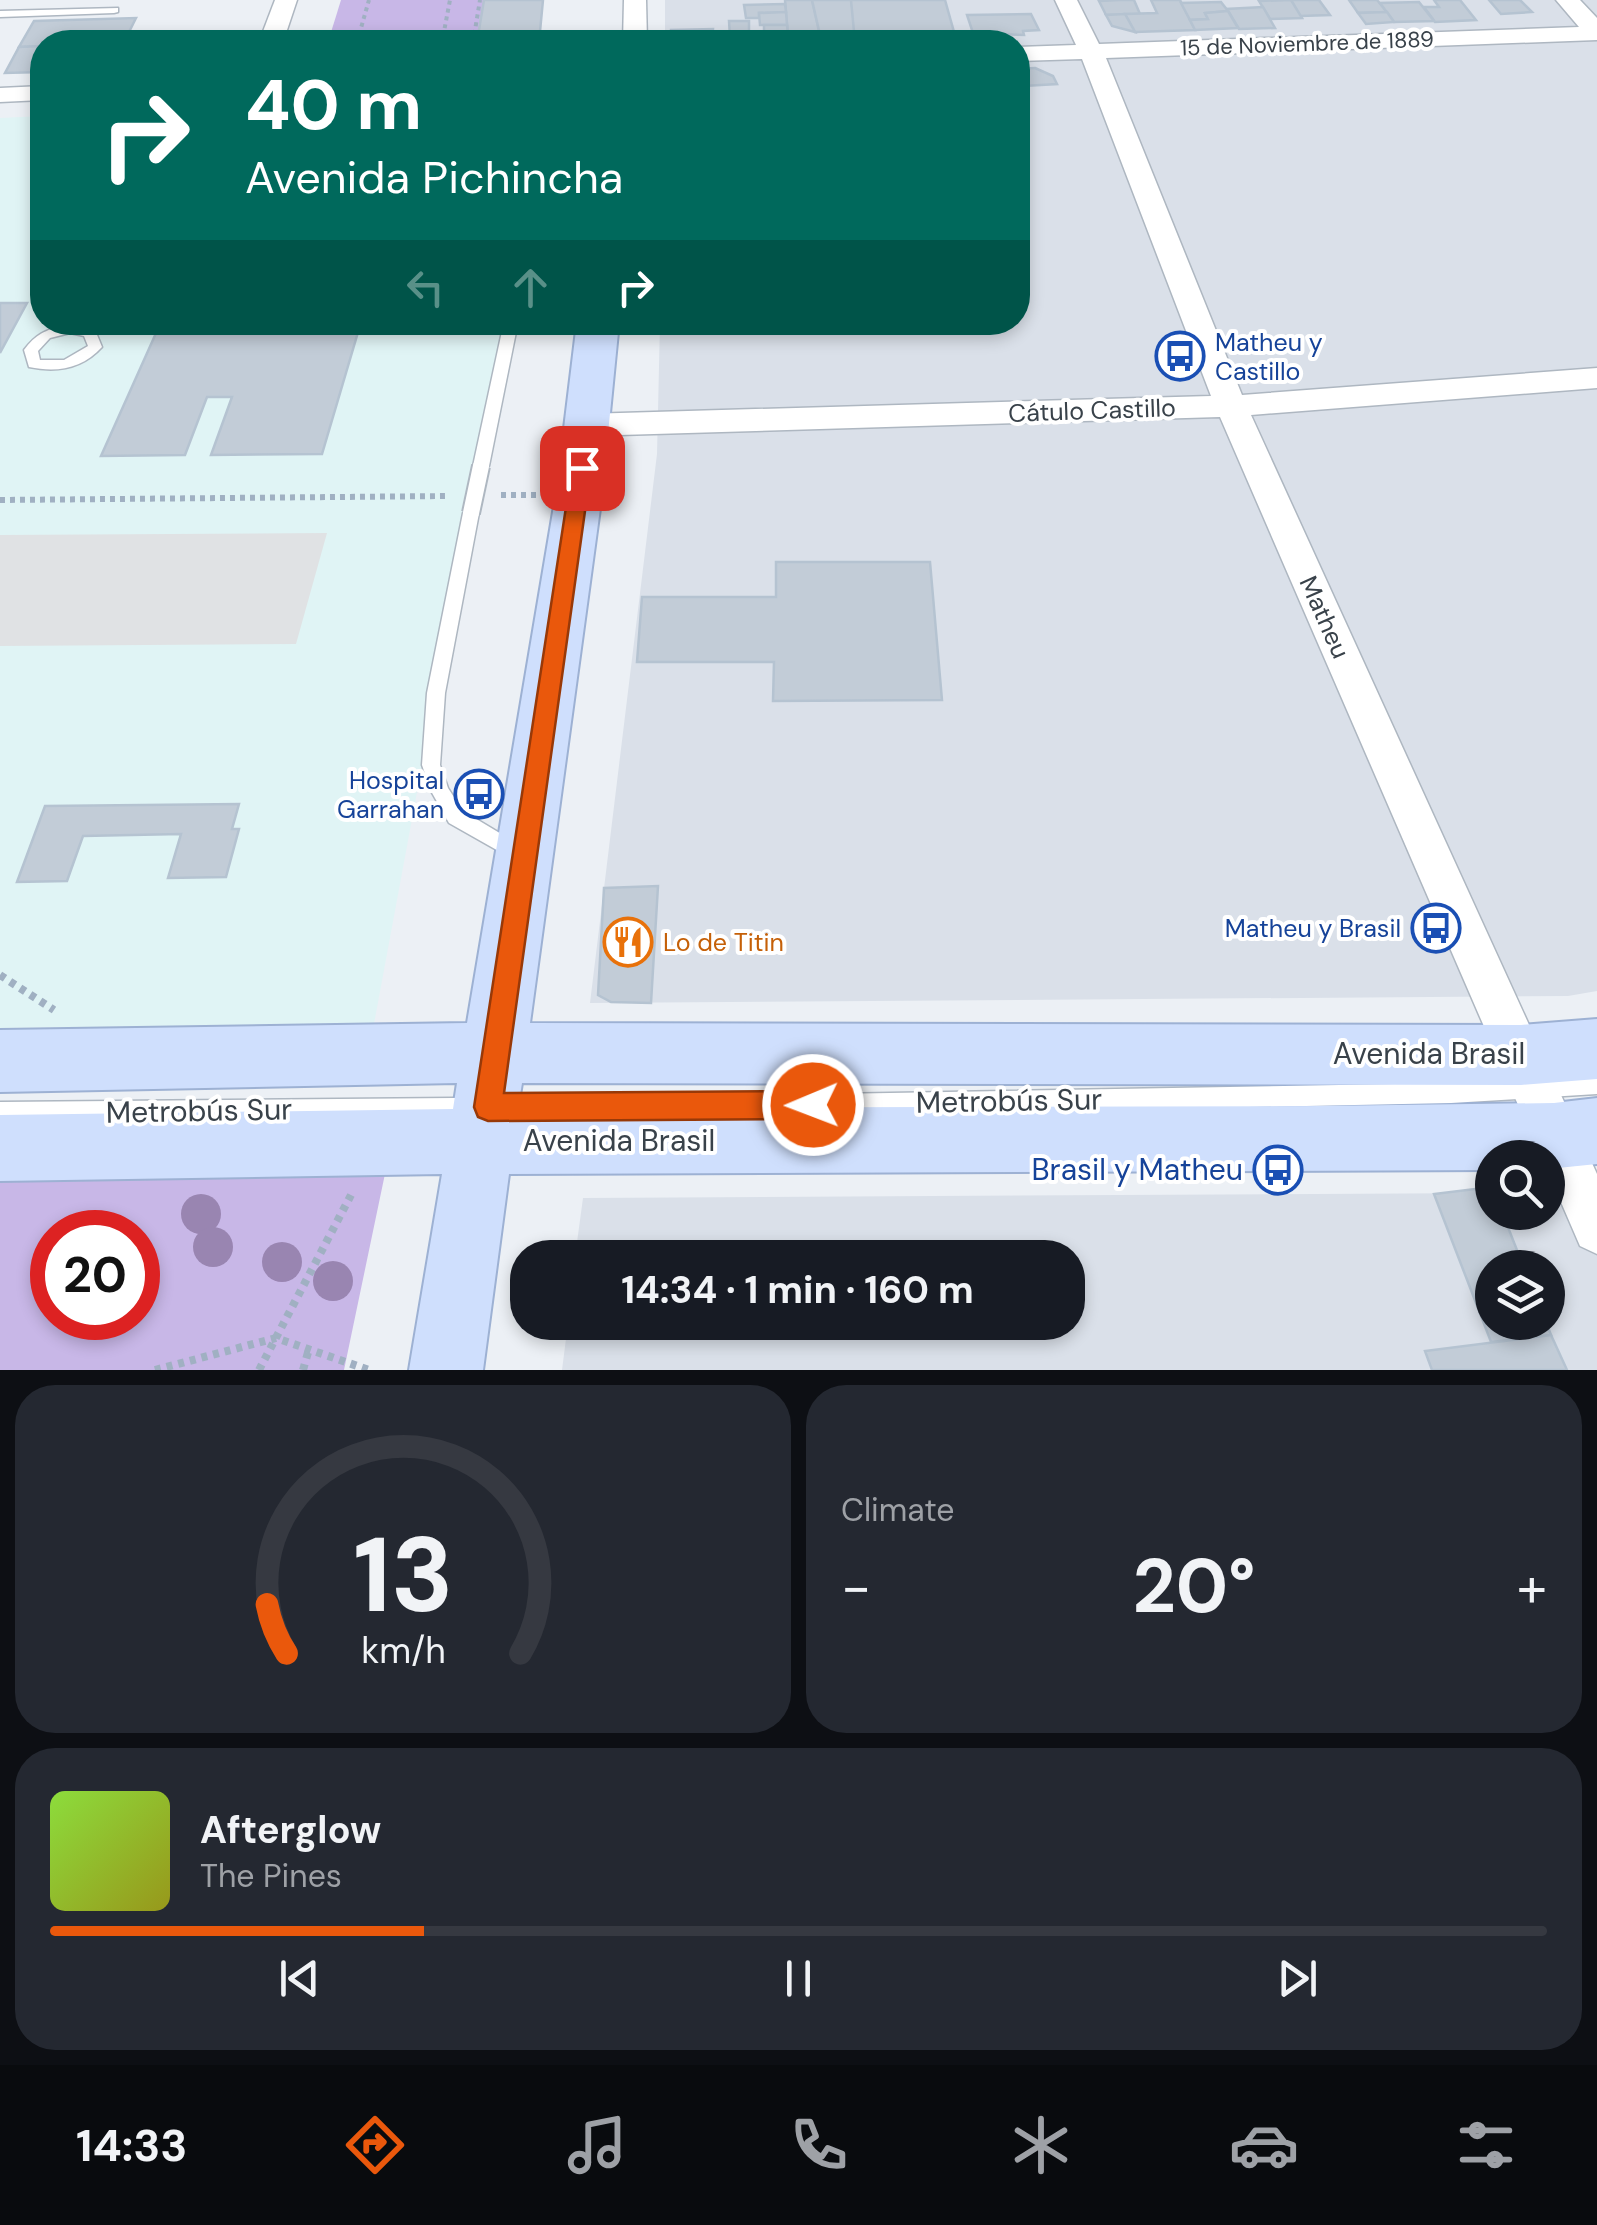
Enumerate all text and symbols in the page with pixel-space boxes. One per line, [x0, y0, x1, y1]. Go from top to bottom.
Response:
street label: 15 de Noviembre de 1889 [1180, 25, 1434, 62]
text: 40 m [245, 60, 422, 151]
icon: right [80, 70, 210, 200]
text: Avenida Pichincha [245, 148, 623, 207]
icon: left [398, 260, 453, 315]
icon: ahead [503, 260, 558, 315]
icon: right [608, 260, 663, 315]
place label: Matheu y Castillo [1215, 326, 1323, 388]
bus stop icon: Matheu y Castillo [1154, 330, 1206, 382]
street label: Cátulo Castillo [1008, 391, 1176, 430]
pin [540, 426, 625, 511]
icon: arrive [555, 441, 610, 496]
street label: Matheu [1292, 571, 1357, 664]
place label: Hospital Garrahan [337, 764, 444, 826]
bus stop icon: Hospital Garrahan [453, 768, 505, 820]
bus stop icon: Matheu y Brasil [1410, 902, 1462, 954]
place label: Matheu y Brasil [1225, 912, 1401, 945]
restaurant icon: Lo de Titin [602, 916, 654, 968]
place label: Lo de Titin [663, 926, 784, 959]
street label: Avenida Brasil [1333, 1034, 1525, 1073]
position arrow [761, 1053, 865, 1157]
street label: Metrobús Sur [915, 1079, 1103, 1122]
street label: Metrobús Sur [105, 1089, 293, 1132]
street label: Avenida Brasil [523, 1121, 715, 1160]
map controls [1475, 1140, 1565, 1340]
button: search [1475, 1140, 1565, 1230]
bus stop icon: Brasil y Matheu [1252, 1144, 1304, 1196]
place label: Brasil y Matheu [1032, 1150, 1243, 1189]
speed limit sign: 20 [30, 1210, 160, 1340]
button: layers [1475, 1250, 1565, 1340]
text: 14:34 · 1 min · 160 m [621, 1265, 974, 1315]
text: Climate [841, 1489, 955, 1531]
text: 13 [353, 1508, 453, 1643]
text: 20° [1133, 1538, 1256, 1635]
text: − [841, 1551, 871, 1623]
text: + [1517, 1551, 1547, 1623]
text: km/h [361, 1628, 445, 1674]
text: Afterglow [200, 1805, 381, 1855]
text: The Pines [200, 1855, 342, 1897]
icon: previous [272, 1951, 327, 2006]
icon: pause [771, 1951, 826, 2006]
icon: next [1270, 1951, 1325, 2006]
icon: directions [340, 2110, 410, 2180]
icon: music [562, 2110, 632, 2180]
icon: phone [784, 2110, 854, 2180]
icon: climate [1006, 2110, 1076, 2180]
icon: car [1229, 2110, 1299, 2180]
icon: filters [1451, 2110, 1521, 2180]
text: 14:33 [76, 2116, 187, 2175]

